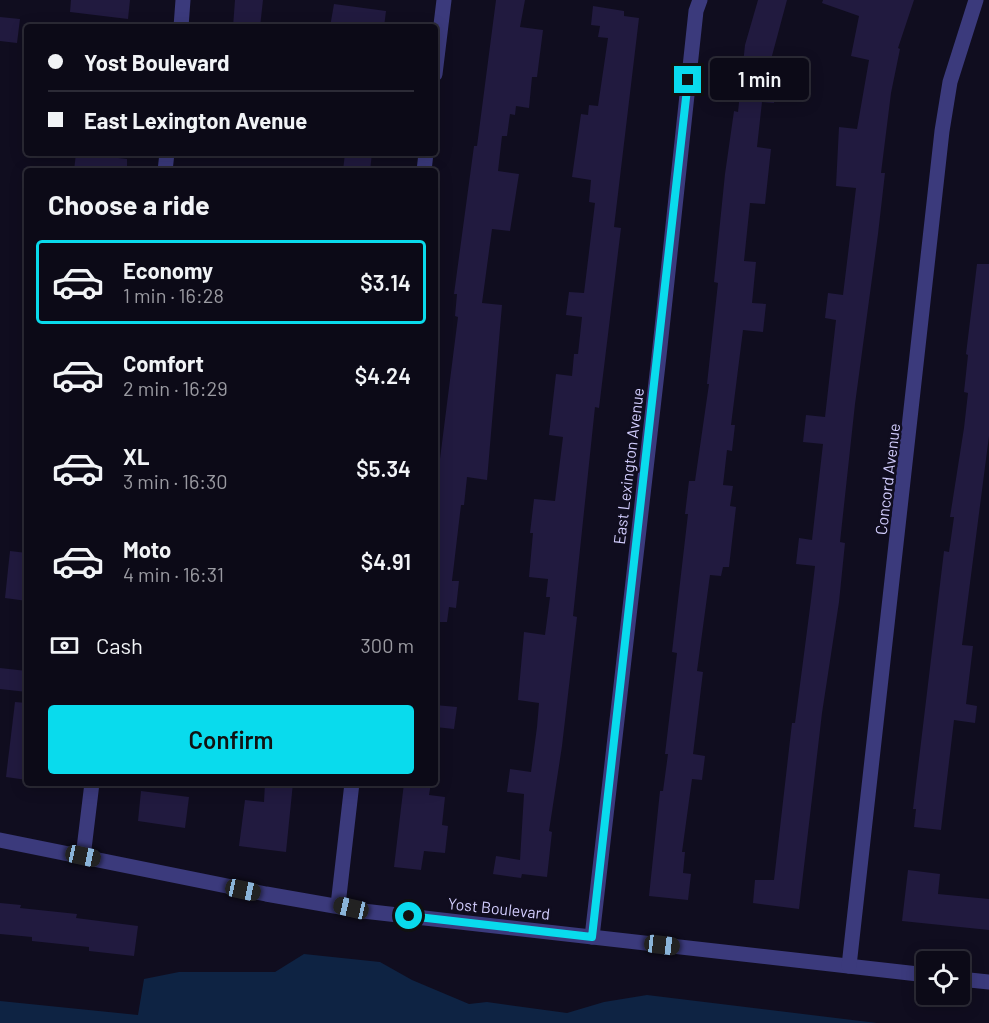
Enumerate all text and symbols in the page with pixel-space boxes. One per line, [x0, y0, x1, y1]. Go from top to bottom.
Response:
text: Yost Boulevard [84, 49, 230, 75]
callout: 1 min [709, 59, 808, 101]
route end [674, 66, 701, 93]
text: 1 min [738, 67, 781, 91]
text: East Lexington Avenue [84, 107, 307, 133]
text: Choose a ride [48, 188, 210, 220]
icon: car [51, 255, 105, 309]
text: Economy [123, 257, 213, 283]
text: $3.14 [360, 269, 411, 295]
text: 1 min · 16:28 [123, 283, 224, 307]
icon: car [51, 348, 105, 402]
text: Comfort [123, 350, 204, 376]
text: $4.24 [355, 362, 411, 388]
text: 2 min · 16:29 [123, 376, 228, 400]
street label: East Lexington Avenue [609, 387, 647, 545]
street label: Concord Avenue [871, 422, 903, 536]
icon: car [51, 441, 105, 495]
text: XL [123, 443, 149, 469]
text: $5.34 [356, 455, 411, 481]
text: 3 min · 16:30 [123, 469, 228, 493]
icon: car [51, 534, 105, 588]
text: Moto [123, 536, 171, 562]
text: $4.91 [361, 548, 411, 574]
text: 4 min · 16:31 [123, 562, 224, 586]
icon: cash [48, 629, 81, 662]
text: Cash [96, 632, 143, 658]
text: 300 m [361, 633, 414, 657]
button: Confirm [48, 705, 414, 774]
car [64, 843, 102, 869]
car [224, 877, 262, 903]
street label: Yost Boulevard [447, 893, 551, 923]
car [331, 895, 371, 921]
route start [395, 902, 422, 929]
car [643, 934, 681, 956]
map controls [916, 951, 970, 1005]
button: locate [916, 951, 970, 1005]

